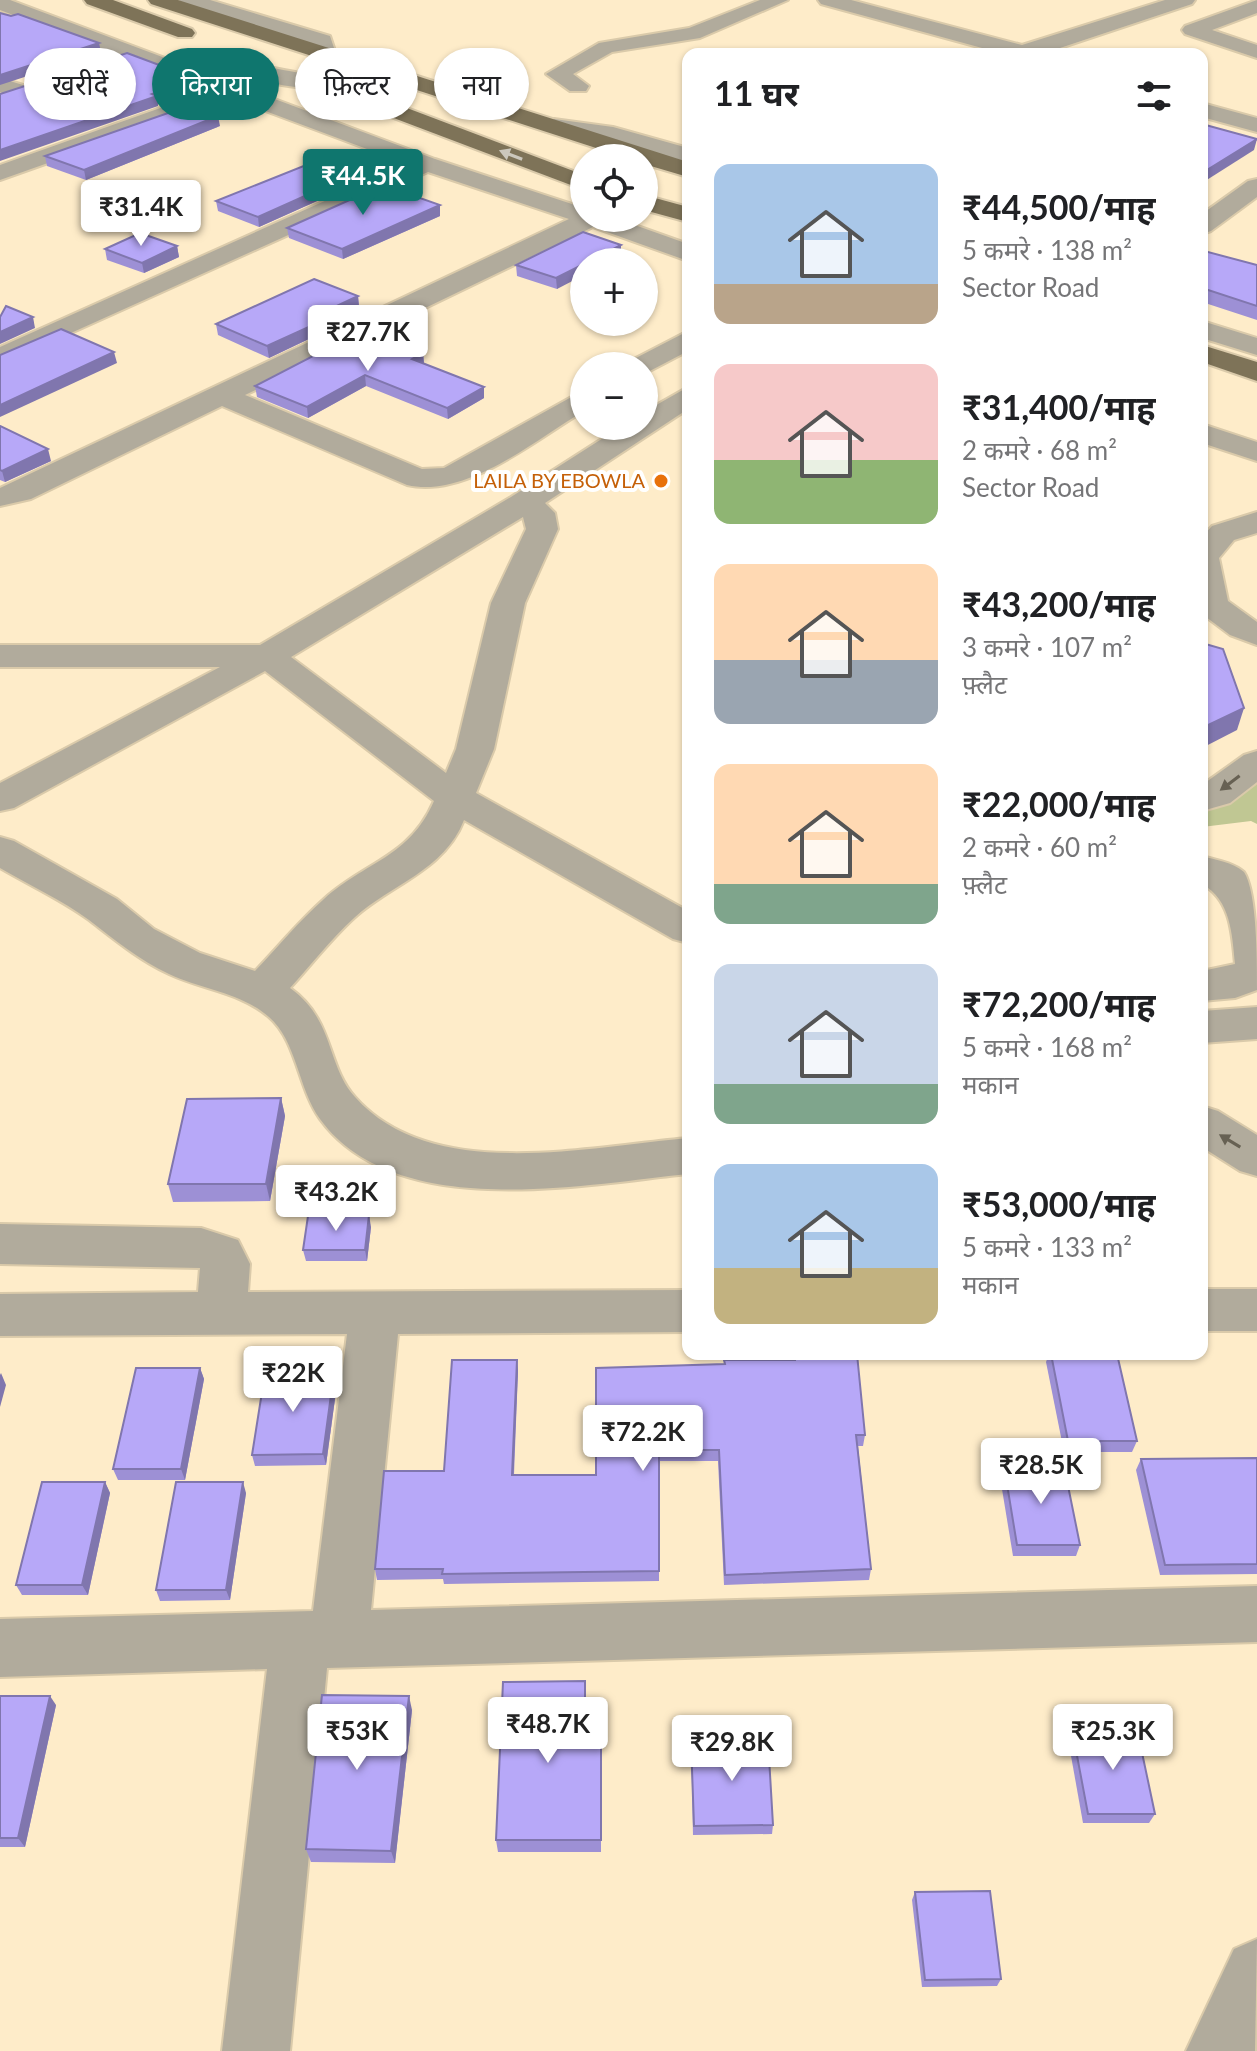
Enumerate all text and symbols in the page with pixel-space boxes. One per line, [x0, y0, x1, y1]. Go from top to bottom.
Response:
chip: खरीदें [24, 48, 136, 120]
chip: किराया [152, 48, 279, 120]
chip: फ़िल्टर [295, 48, 418, 120]
chip: नया [434, 48, 529, 120]
text: 11 घर [714, 72, 799, 113]
icon: filters [1132, 74, 1176, 118]
map controls [570, 144, 658, 440]
button: locate [570, 144, 658, 232]
one-way arrow [499, 148, 523, 161]
pin: ₹44.5K [298, 149, 428, 217]
text: ₹44.5K [321, 159, 405, 191]
pin: ₹31.4K [76, 180, 206, 248]
text: ₹44,500/माह [962, 186, 1156, 227]
text: ₹31.4K [99, 190, 183, 222]
icon: home [778, 196, 874, 292]
text: 5 कमरे · 138 m² [962, 234, 1132, 266]
button: + [570, 248, 658, 336]
text: Sector Road [962, 271, 1099, 303]
pin: ₹27.7K [303, 305, 433, 373]
text: ₹27.7K [326, 315, 410, 347]
button: − [570, 352, 658, 440]
text: ₹31,400/माह [962, 386, 1156, 427]
icon: home [778, 396, 874, 492]
text: 2 कमरे · 68 m² [962, 434, 1117, 466]
place label: LAILA BY EBOWLA [473, 468, 645, 492]
text: Sector Road [962, 471, 1099, 503]
marker: LAILA BY EBOWLA [652, 472, 670, 490]
text: ₹43,200/माह [962, 583, 1156, 624]
icon: home [778, 596, 874, 692]
text: 3 कमरे · 107 m² [962, 631, 1132, 663]
text: फ़्लैट [962, 668, 1007, 700]
one-way arrow [1220, 775, 1241, 790]
text: ₹22,000/माह [962, 783, 1156, 824]
icon: home [778, 796, 874, 892]
text: 2 कमरे · 60 m² [962, 831, 1117, 863]
text: फ़्लैट [962, 868, 1007, 900]
text: ₹72,200/माह [962, 983, 1156, 1024]
icon: home [778, 996, 874, 1092]
text: 5 कमरे · 168 m² [962, 1031, 1132, 1063]
text: मकान [962, 1068, 1019, 1100]
one-way arrow [1218, 1134, 1241, 1149]
pin: ₹43.2K [271, 1165, 401, 1233]
text: ₹43.2K [294, 1175, 378, 1207]
text: ₹53,000/माह [962, 1183, 1156, 1224]
icon: home [778, 1196, 874, 1292]
text: 5 कमरे · 133 m² [962, 1231, 1132, 1263]
text: मकान [962, 1268, 1019, 1300]
pin: ₹22K [246, 1346, 340, 1414]
text: ₹22K [261, 1356, 325, 1388]
pin: ₹72.2K [578, 1405, 708, 1473]
text: ₹72.2K [601, 1415, 685, 1447]
pin: ₹28.5K [976, 1438, 1106, 1506]
text: ₹28.5K [999, 1448, 1083, 1480]
pin: ₹48.7K [483, 1697, 613, 1765]
pin: ₹53K [310, 1704, 404, 1772]
pin: ₹25.3K [1048, 1704, 1178, 1772]
text: ₹48.7K [506, 1707, 590, 1739]
text: ₹53K [325, 1714, 389, 1746]
text: ₹25.3K [1071, 1714, 1155, 1746]
pin: ₹29.8K [667, 1715, 797, 1783]
text: ₹29.8K [690, 1725, 774, 1757]

